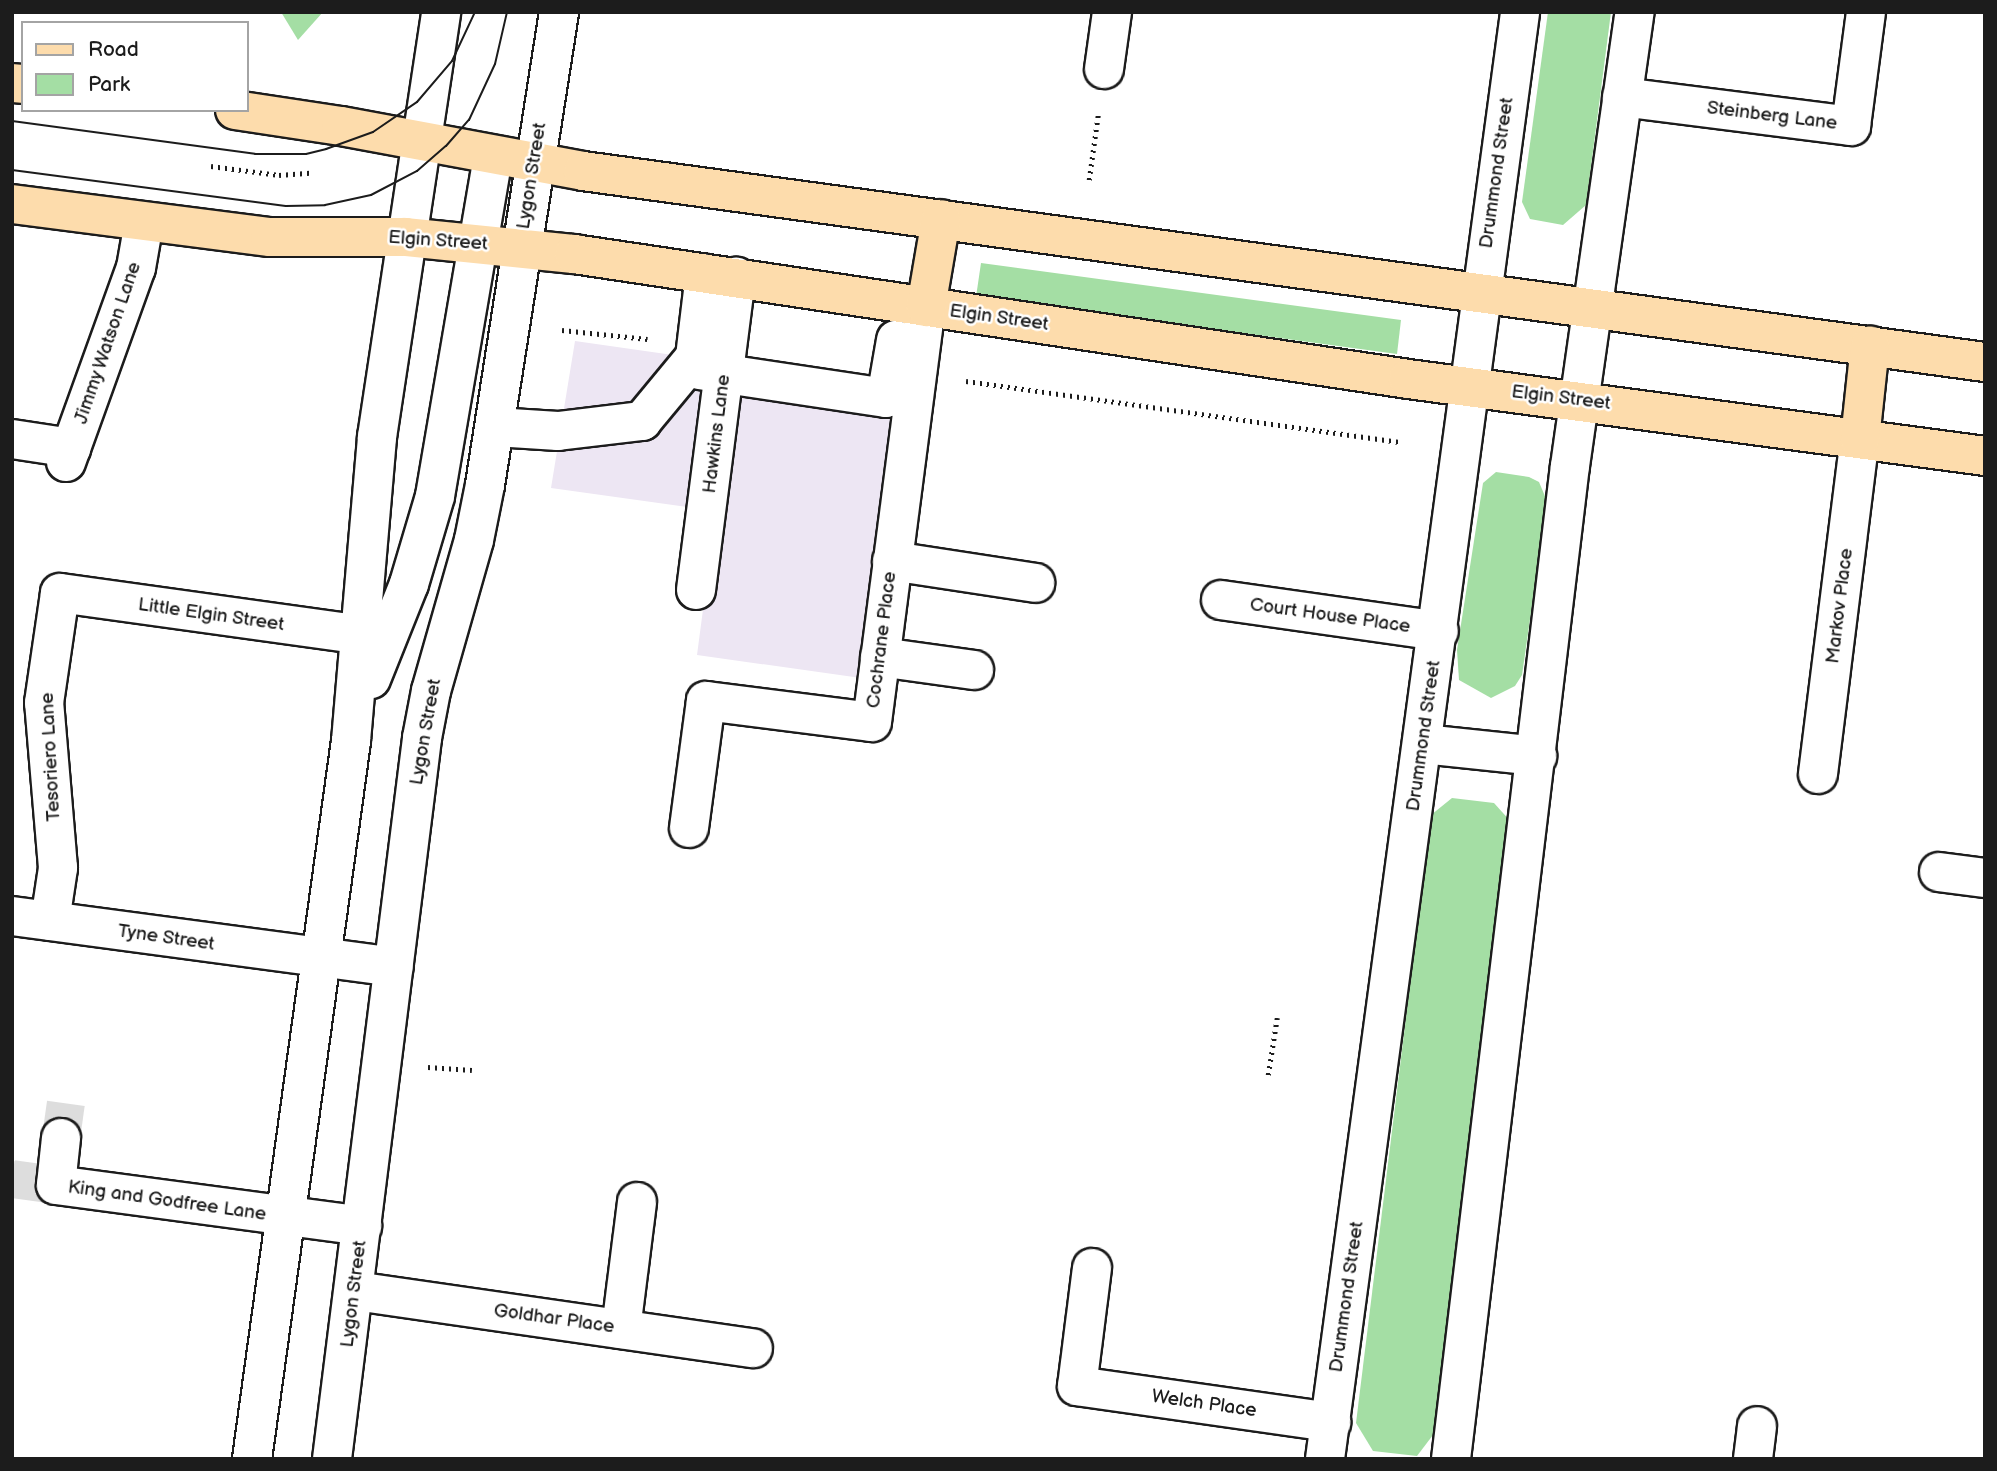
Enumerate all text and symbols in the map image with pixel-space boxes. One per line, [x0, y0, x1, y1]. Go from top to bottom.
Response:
legend [21, 21, 248, 112]
text: Road [88, 37, 139, 62]
text: Park [88, 72, 130, 97]
street label: Drummond Street [1475, 96, 1519, 250]
street label: Steinberg Lane [1706, 97, 1838, 135]
street label: Lygon Street [512, 121, 552, 231]
street label: Elgin Street [387, 226, 489, 256]
street label: Jimmy Watson Lane [69, 258, 147, 428]
street label: Elgin Street [948, 300, 1050, 336]
street label: Hawkins Lane [698, 373, 736, 495]
street label: Elgin Street [1510, 381, 1612, 415]
street label: Markov Place [1822, 547, 1858, 665]
street label: Cochrane Place [862, 570, 902, 710]
street label: Little Elgin Street [136, 593, 286, 637]
street label: Court House Place [1248, 593, 1412, 639]
street label: Drummond Street [1402, 659, 1446, 813]
street label: Lygon Street [405, 677, 447, 787]
street label: Tesoriero Lane [36, 692, 66, 822]
street label: Tyne Street [116, 920, 216, 956]
street label: King and Godfree Lane [66, 1176, 268, 1226]
street label: Drummond Street [1325, 1220, 1369, 1374]
street label: Lygon Street [336, 1239, 372, 1349]
street label: Goldhar Place [492, 1299, 616, 1339]
street label: Welch Place [1150, 1385, 1258, 1423]

